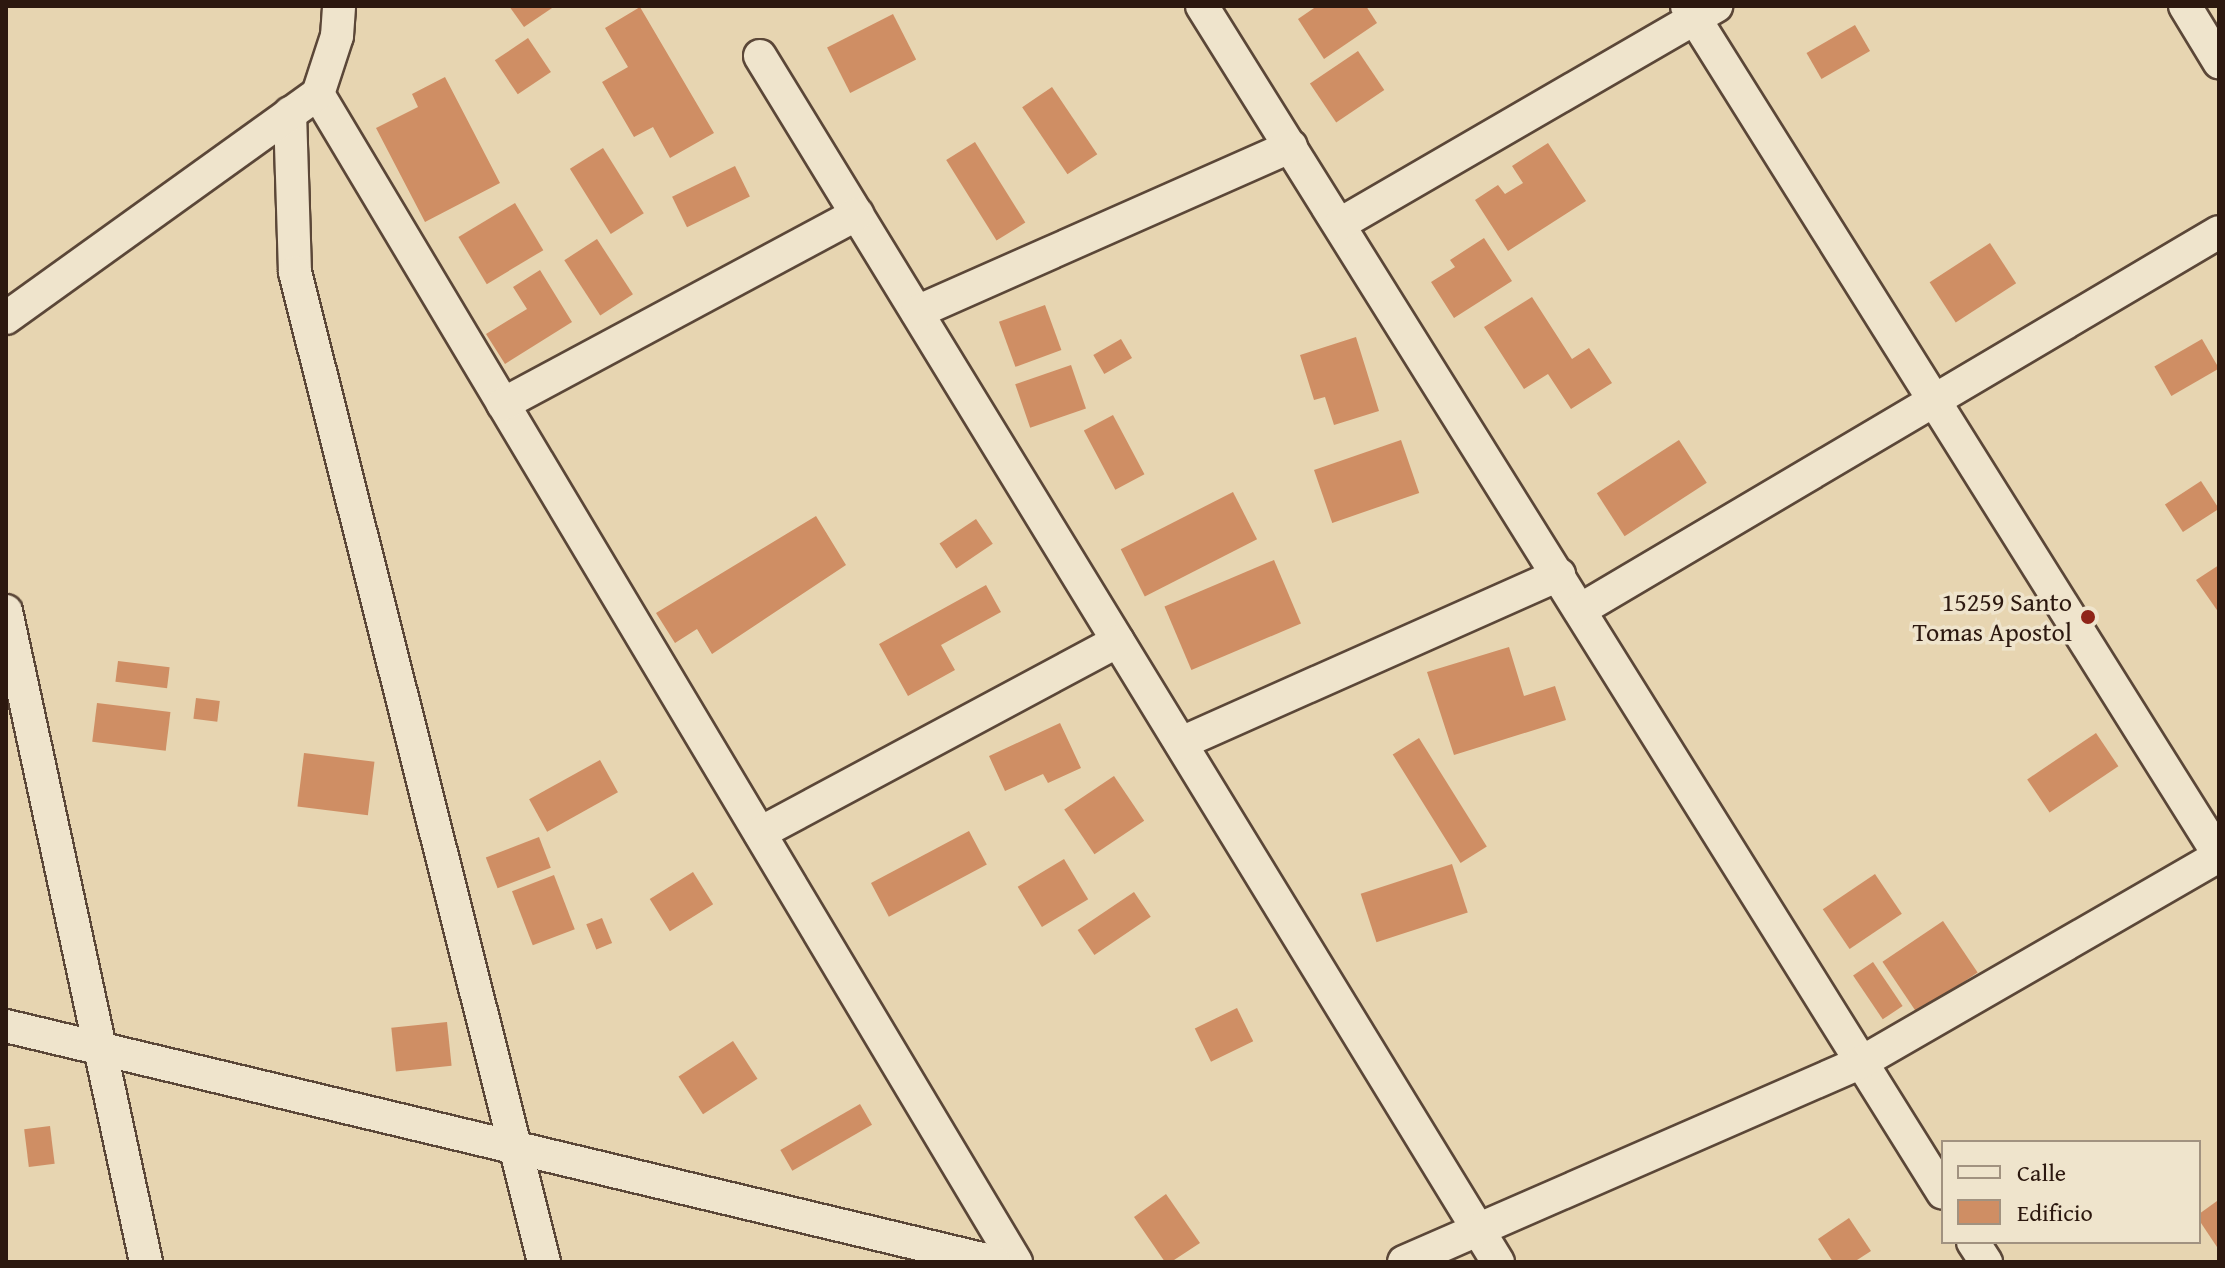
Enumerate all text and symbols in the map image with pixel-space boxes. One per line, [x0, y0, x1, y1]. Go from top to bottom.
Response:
place label: 15259 Santo Tomas Apostol [1912, 586, 2072, 648]
marker: 15259 Santo Tomas Apostol [2079, 608, 2097, 626]
legend [1941, 1140, 2201, 1244]
text: Calle [2017, 1155, 2066, 1190]
text: Edificio [2017, 1195, 2093, 1230]

